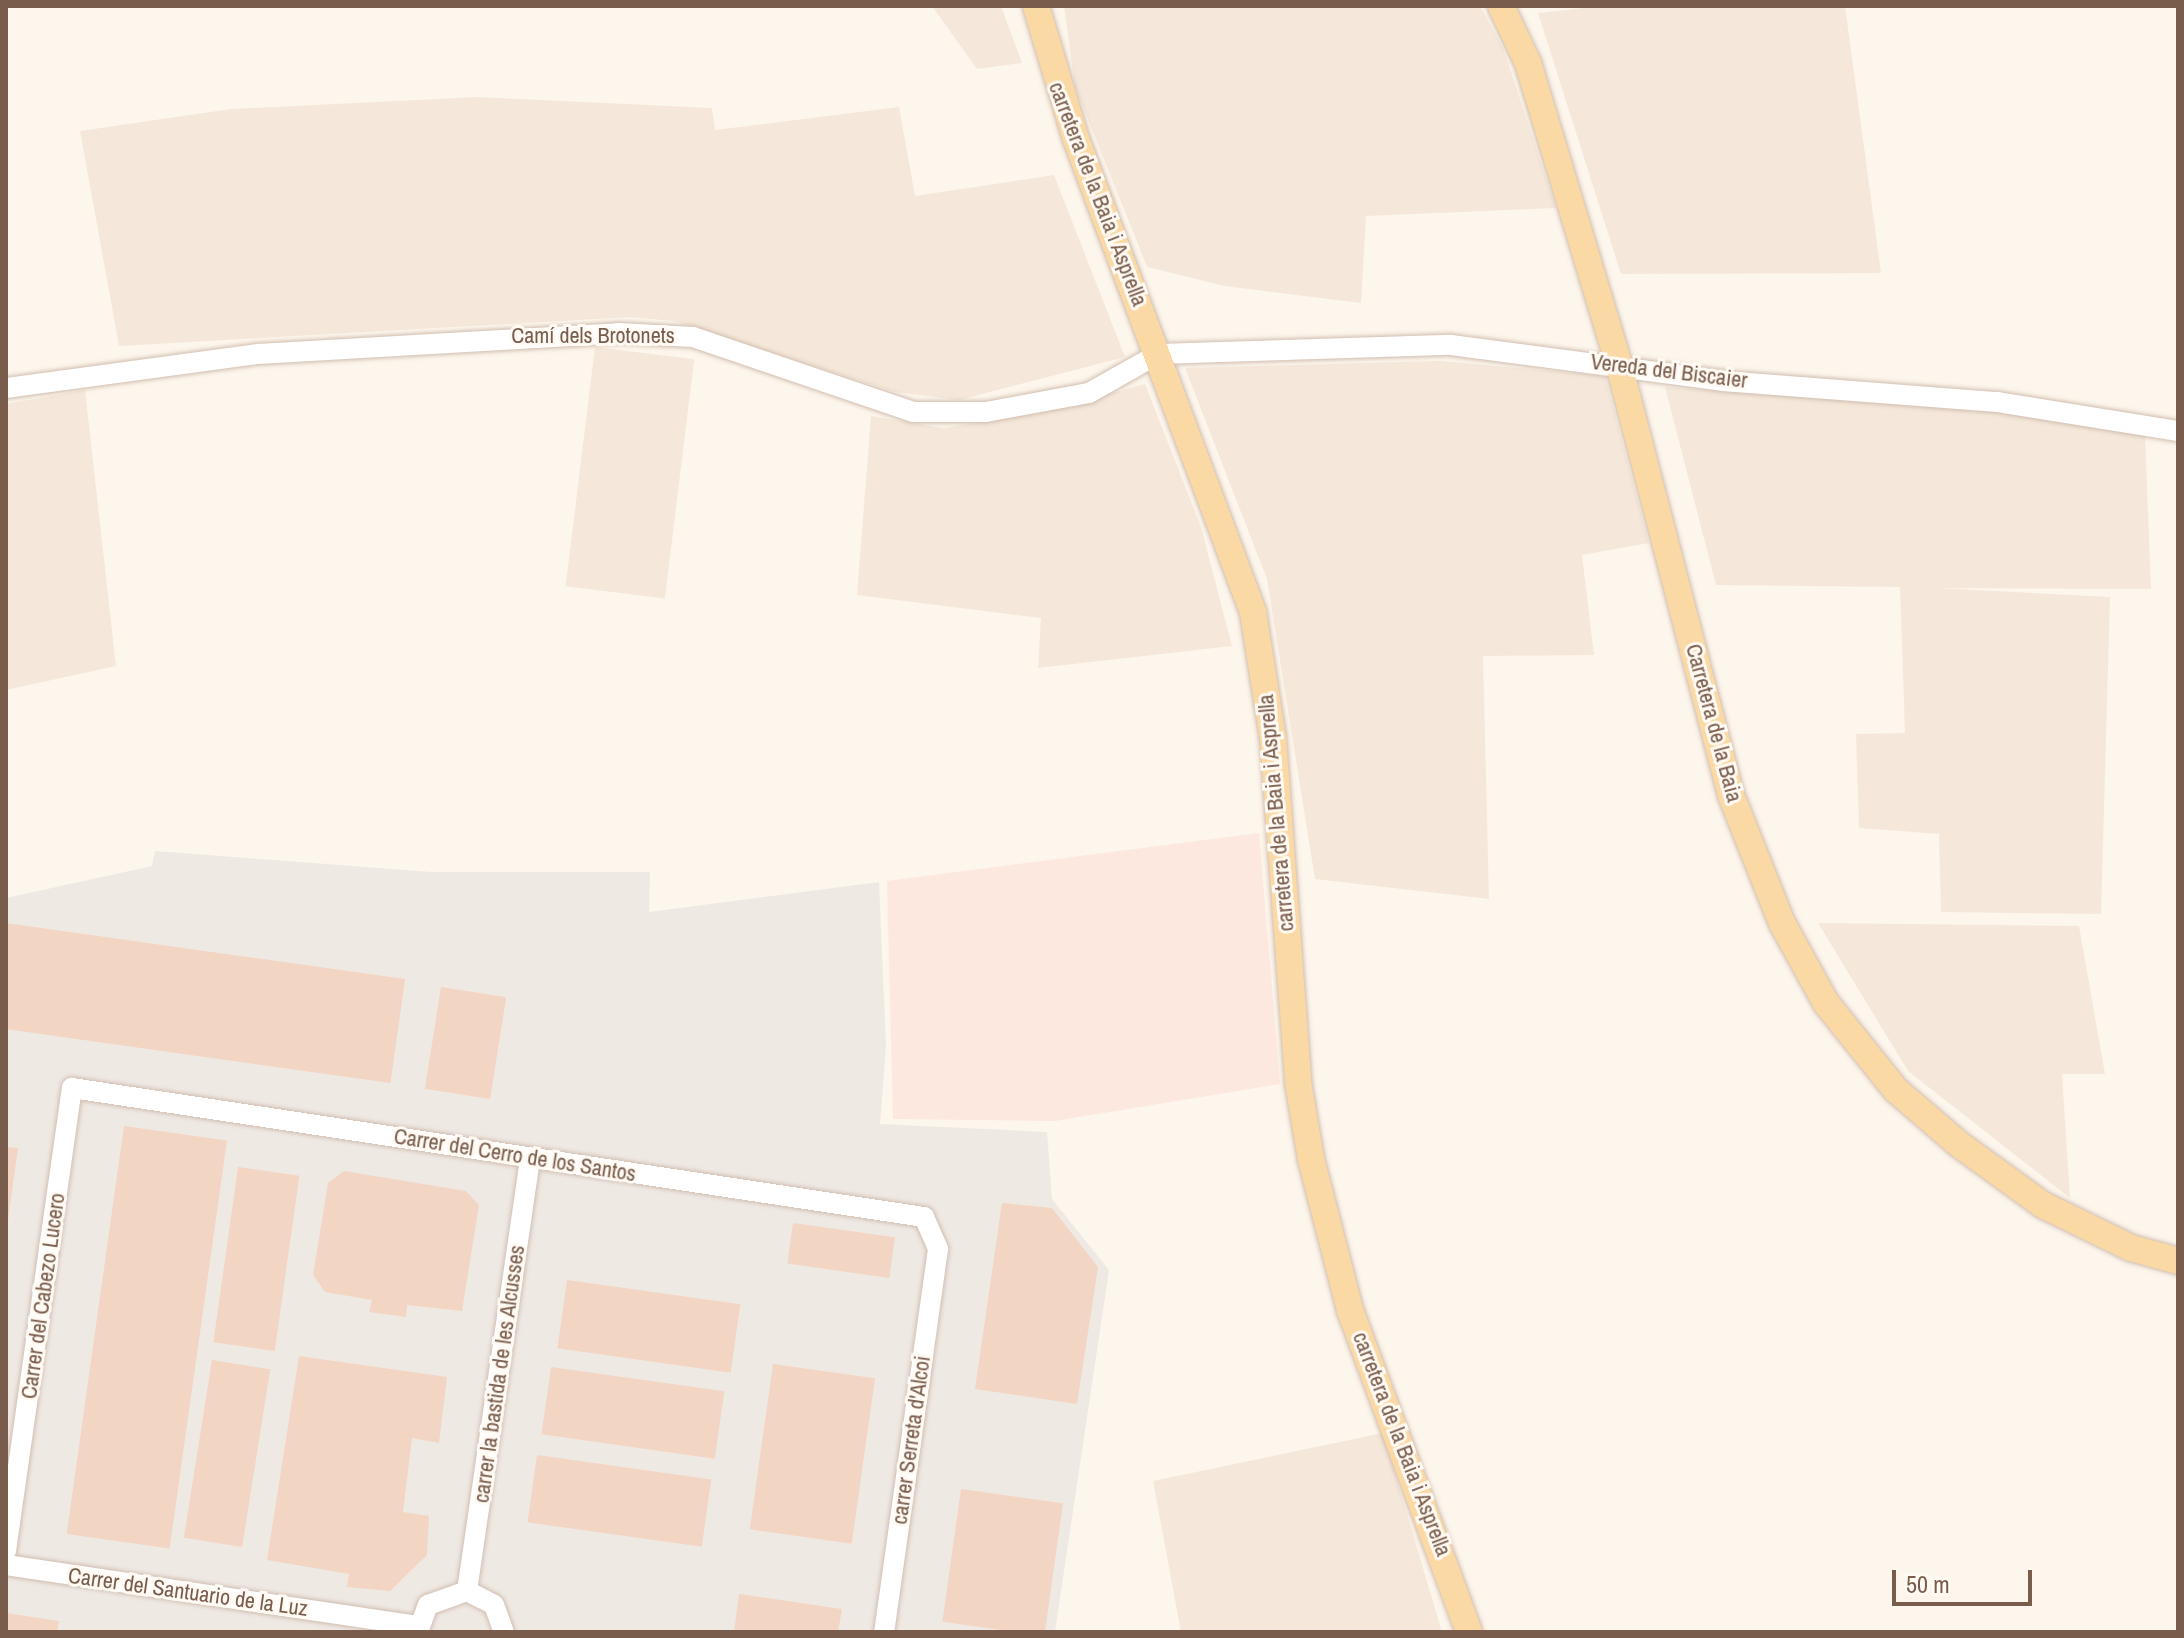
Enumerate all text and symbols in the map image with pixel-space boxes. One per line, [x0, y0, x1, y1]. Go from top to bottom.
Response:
street label: carretera de la Baia i Asprella [1043, 78, 1153, 310]
street label: Camí dels Brotonets [511, 323, 675, 349]
street label: Vereda del Biscaier [1589, 348, 1749, 394]
street label: Carretera de la Baia [1680, 641, 1748, 805]
street label: carretera de la Baia i Asprella [1252, 693, 1300, 933]
street label: Carrer del Cerro de los Santos [392, 1123, 638, 1187]
street label: Carrer del Cabezo Lucero [15, 1191, 71, 1401]
street label: carrer la bastida de les Alcusses [468, 1243, 530, 1505]
street label: carretera de la Baia i Asprella [1347, 1328, 1457, 1560]
street label: carrer Serreta d'Alcoi [886, 1354, 936, 1526]
scale bar [1896, 1554, 2036, 1604]
street label: Carrer del Santuario de la Luz [67, 1562, 309, 1622]
text: 50 m [1906, 1568, 1950, 1600]

